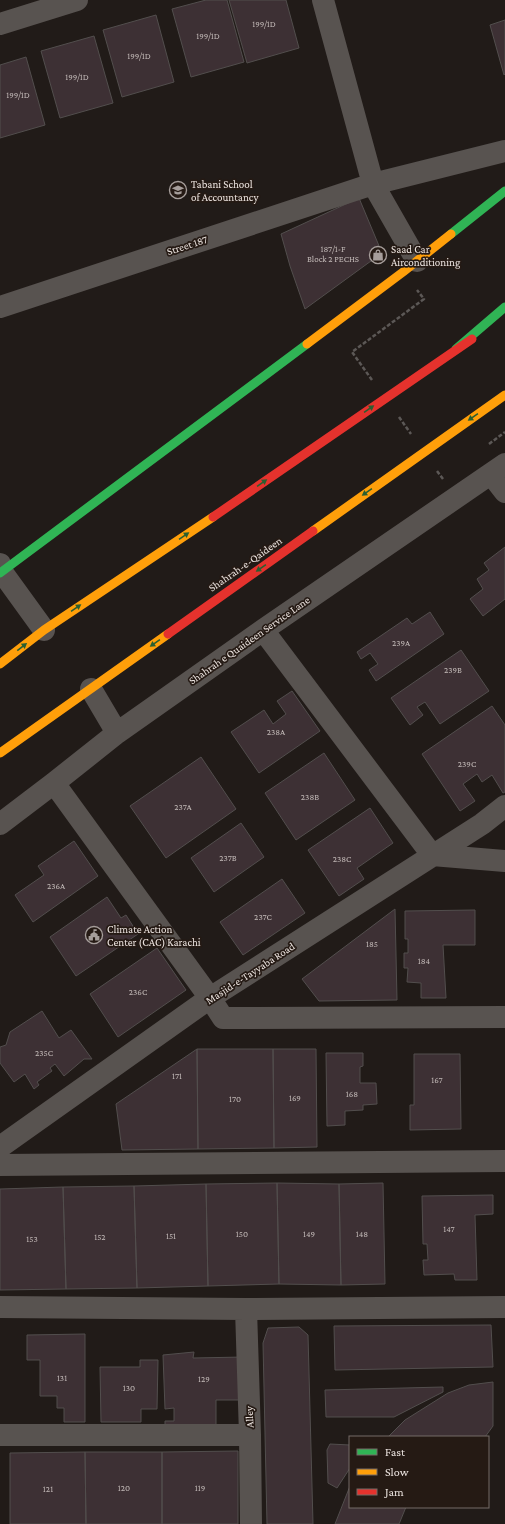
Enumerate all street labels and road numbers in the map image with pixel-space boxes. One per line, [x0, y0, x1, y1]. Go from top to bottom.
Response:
street label: Street 187 [165, 233, 209, 257]
street label: Shahrah-e-Qaideen [206, 534, 284, 594]
street label: Shahrah e Quaideen Service Lane [186, 593, 312, 686]
street label: Masjid-e-Tayyaba Road [203, 940, 298, 1007]
street label: Alley [243, 1405, 256, 1428]

